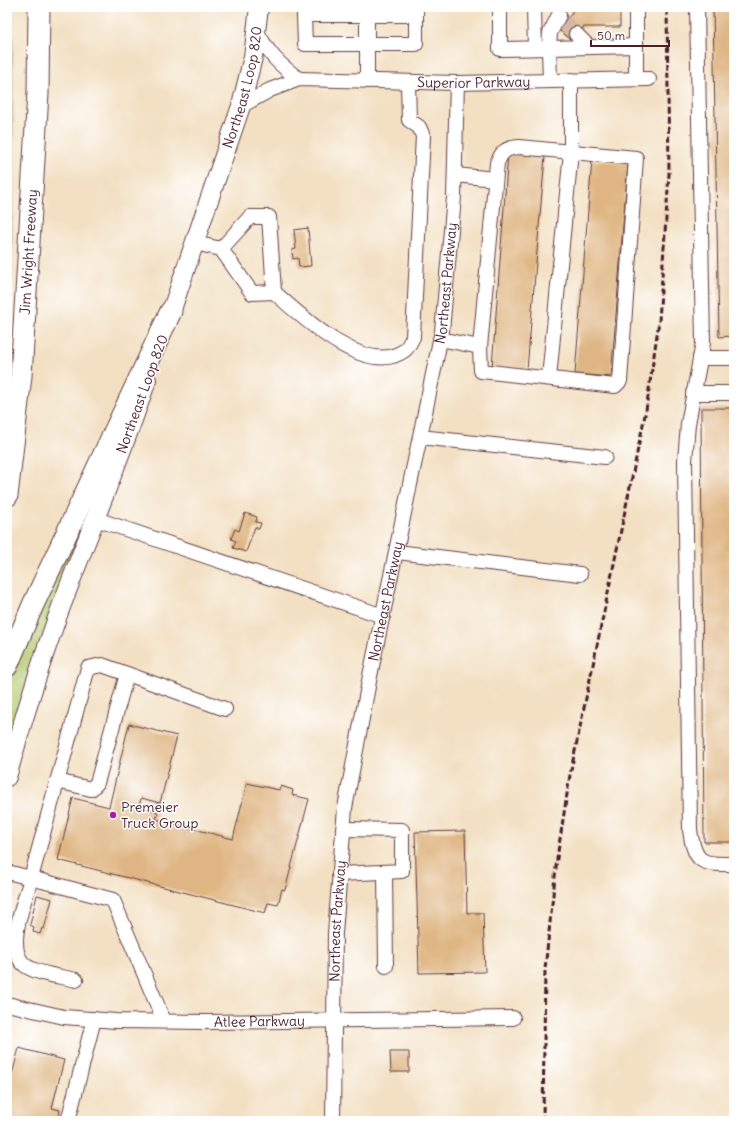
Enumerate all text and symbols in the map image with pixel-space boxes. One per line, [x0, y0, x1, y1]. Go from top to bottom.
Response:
scale bar [591, 22, 669, 48]
street label: Northeast Loop 820 [218, 25, 266, 151]
text: 50 m [597, 28, 626, 43]
street label: Superior Parkway [417, 72, 531, 92]
street label: Jim Wright Freeway [16, 189, 41, 315]
street label: Northeast Parkway [431, 222, 461, 346]
street label: Northeast Loop 820 [112, 332, 172, 456]
street label: Northeast Parkway [364, 540, 407, 663]
place label: Premeier Truck Group [121, 798, 199, 832]
marker: Premeier Truck Group [108, 810, 118, 820]
street label: Northeast Parkway [325, 860, 350, 982]
street label: Atlee Parkway [214, 1012, 305, 1031]

